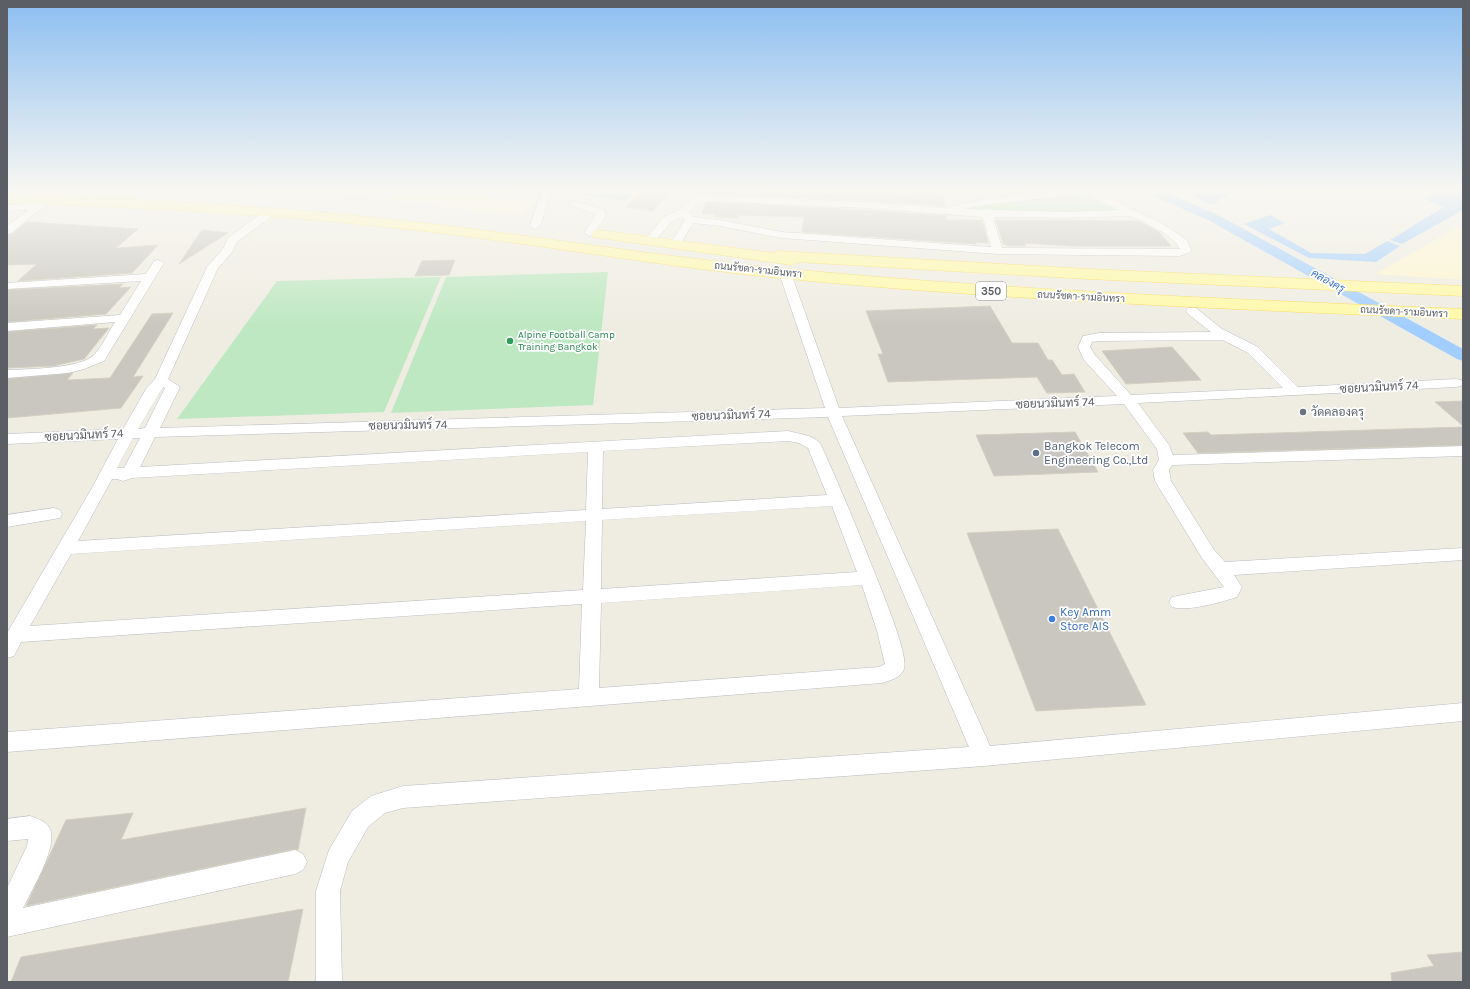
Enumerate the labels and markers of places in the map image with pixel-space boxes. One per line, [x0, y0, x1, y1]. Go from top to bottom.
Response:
place label: Alpine Football Camp Training Bangkok [518, 329, 615, 353]
marker: Alpine Football Camp Training Bangkok [505, 336, 515, 346]
place label: วัดคลองครุ [1311, 405, 1364, 421]
marker: วัดคลองครุ [1298, 407, 1308, 417]
place label: Bangkok Telecom Engineering Co.,Ltd [1044, 439, 1148, 467]
marker: Bangkok Telecom Engineering Co.,Ltd [1031, 448, 1041, 458]
place label: Key Amm Store AIS [1060, 605, 1111, 633]
marker: Key Amm Store AIS [1047, 614, 1057, 624]

